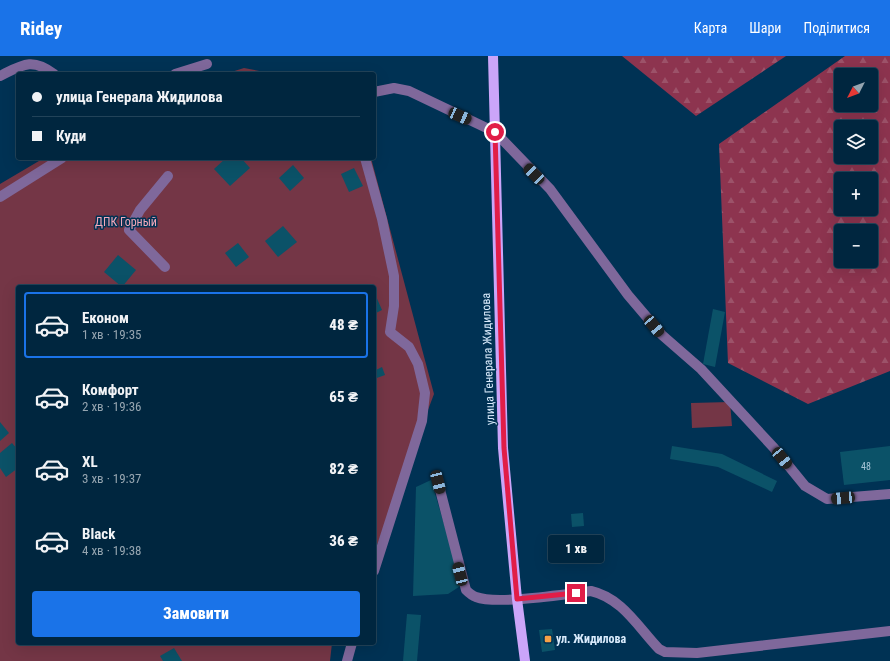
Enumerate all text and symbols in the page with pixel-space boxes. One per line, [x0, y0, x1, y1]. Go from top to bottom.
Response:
text: Ridey [20, 17, 62, 40]
text: Карта [694, 20, 727, 36]
text: Шари [749, 20, 781, 36]
text: Поділитися [803, 20, 870, 36]
north arrow [834, 68, 878, 112]
map controls [834, 68, 878, 268]
text: улица Генерала Жидилова [56, 88, 223, 106]
car [447, 106, 473, 126]
button: layers [834, 120, 878, 164]
route start [486, 123, 504, 141]
text: Куди [56, 127, 86, 145]
car [521, 161, 547, 187]
button: + [834, 172, 878, 216]
park label: ДПК Горный [95, 215, 157, 229]
button: − [834, 224, 878, 268]
street label: улица Генерала Жидилова [479, 292, 497, 425]
icon: car [34, 307, 70, 343]
text: Економ [82, 309, 129, 327]
car [642, 313, 666, 339]
text: 48 ₴ [329, 316, 358, 334]
text: 1 хв · 19:35 [82, 327, 142, 342]
icon: car [34, 379, 70, 415]
text: Комфорт [82, 381, 139, 399]
text: 65 ₴ [329, 388, 358, 406]
text: 2 хв · 19:36 [82, 399, 142, 414]
car [770, 445, 794, 471]
icon: car [34, 451, 70, 487]
text: XL [82, 453, 98, 471]
text: 82 ₴ [329, 460, 358, 478]
house number: 48 [861, 461, 871, 472]
car [429, 469, 447, 495]
text: 3 хв · 19:37 [82, 471, 142, 486]
car [831, 491, 855, 505]
icon: car [34, 523, 70, 559]
text: Black [82, 525, 115, 543]
text: 36 ₴ [329, 532, 358, 550]
callout: 1 хв [548, 535, 604, 563]
text: 1 хв [565, 541, 587, 556]
text: 4 хв · 19:38 [82, 543, 142, 558]
car [451, 561, 469, 587]
route end [567, 584, 585, 602]
button: Замовити [32, 591, 360, 637]
place label: ул. Жидилова [556, 632, 627, 646]
marker: ул. Жидилова [543, 634, 553, 644]

